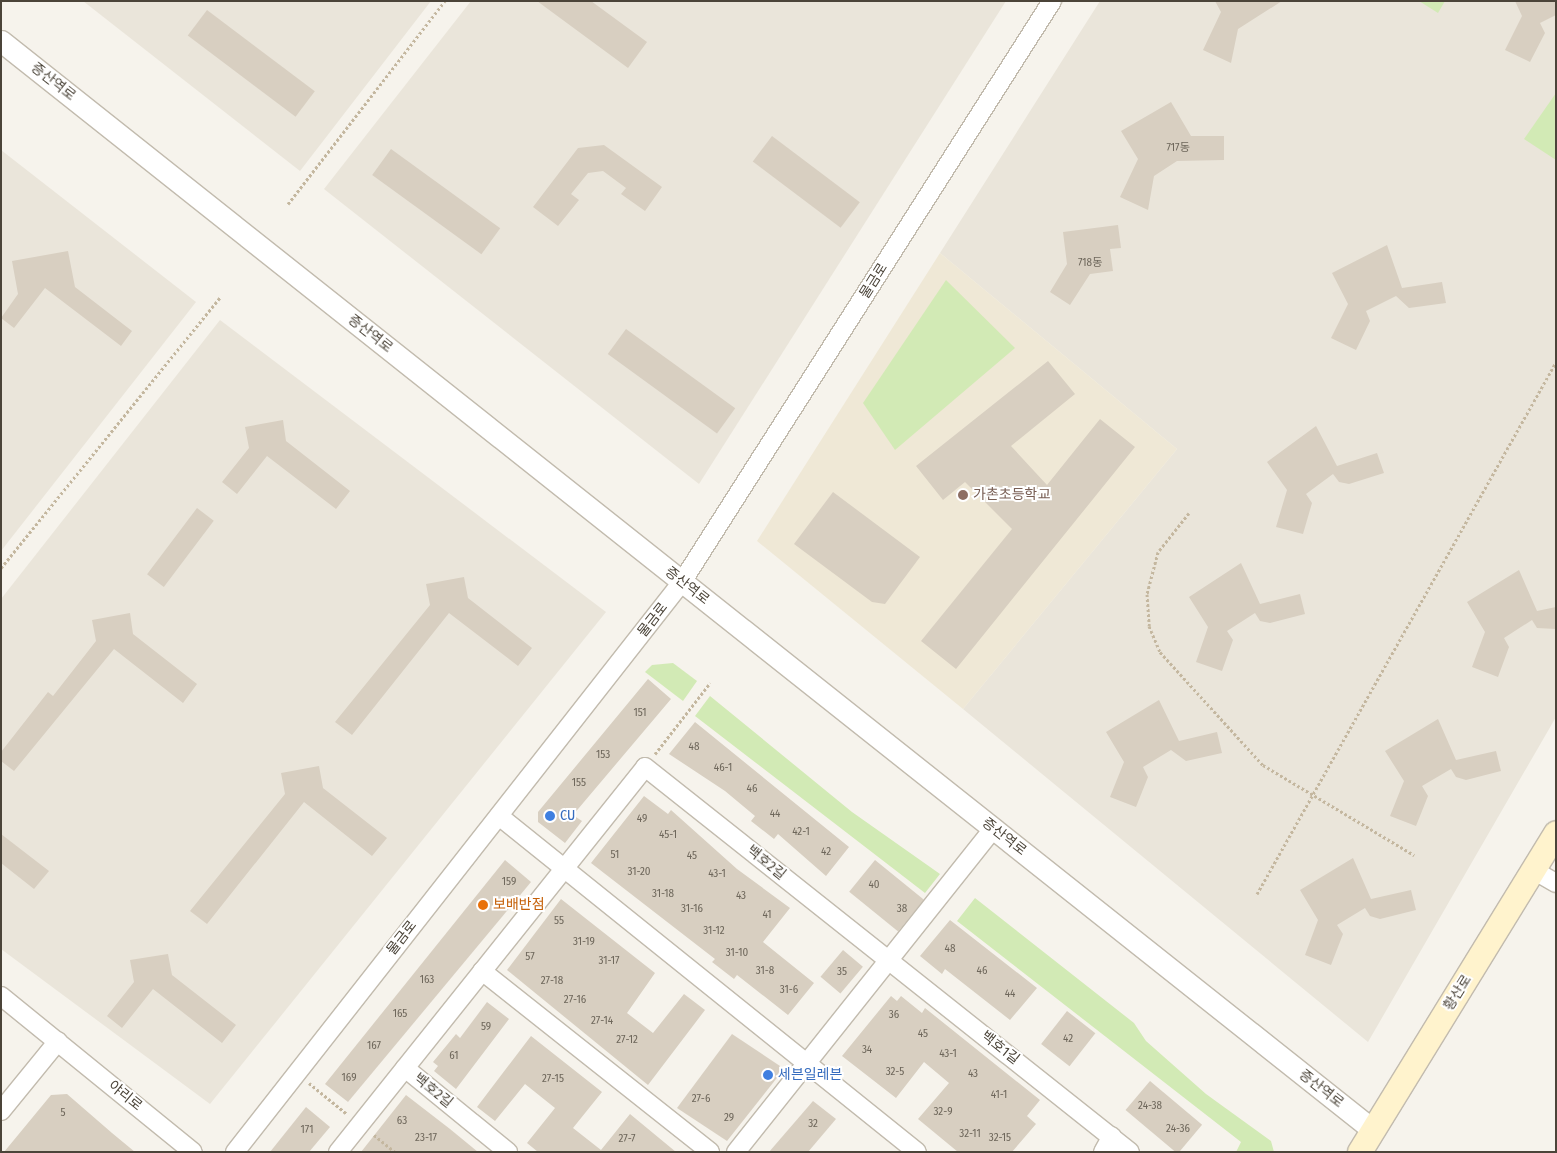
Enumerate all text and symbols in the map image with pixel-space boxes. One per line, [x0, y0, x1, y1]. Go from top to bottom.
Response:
street label: 증산역로 [28, 60, 78, 104]
house number: 717동 [1166, 141, 1190, 155]
house number: 718동 [1078, 256, 1102, 270]
street label: 물금로 [857, 260, 891, 302]
street label: 증산역로 [345, 312, 395, 356]
place label: 가촌초등학교 [973, 487, 1050, 503]
marker: 가촌초등학교 [957, 489, 969, 501]
street label: 증산역로 [662, 564, 712, 608]
street label: 물금로 [634, 600, 672, 640]
house number: 151 [633, 706, 647, 720]
house number: 48 [689, 740, 699, 754]
house number: 153 [596, 748, 610, 762]
house number: 46-1 [714, 761, 732, 775]
house number: 155 [572, 776, 586, 790]
house number: 46 [747, 782, 757, 796]
house number: 44 [770, 807, 780, 821]
place label: CU [560, 808, 575, 824]
marker: CU [544, 810, 556, 822]
house number: 49 [637, 812, 647, 826]
street label: 증산역로 [979, 815, 1029, 859]
house number: 42-1 [792, 825, 810, 839]
house number: 45-1 [659, 828, 677, 842]
street label: 백호2길 [743, 842, 789, 884]
house number: 42 [821, 845, 831, 859]
house number: 51 [611, 848, 619, 862]
house number: 45 [687, 849, 697, 863]
house number: 31-20 [628, 865, 650, 879]
house number: 43-1 [708, 867, 726, 881]
house number: 159 [502, 875, 516, 889]
house number: 40 [868, 878, 880, 892]
house number: 31-18 [652, 887, 674, 901]
house number: 43 [736, 889, 746, 903]
place label: 보배반점 [493, 897, 545, 913]
marker: 보배반점 [477, 899, 489, 911]
house number: 31-16 [681, 902, 703, 916]
house number: 38 [897, 902, 907, 916]
house number: 41 [762, 908, 772, 922]
house number: 55 [554, 914, 564, 928]
street label: 물금로 [383, 918, 421, 958]
house number: 31-12 [703, 924, 725, 938]
house number: 31-19 [573, 935, 595, 949]
house number: 48 [945, 942, 955, 956]
house number: 31-10 [726, 946, 748, 960]
house number: 57 [525, 950, 535, 964]
house number: 31-17 [598, 954, 620, 968]
house number: 31-8 [756, 964, 774, 978]
house number: 46 [977, 964, 987, 978]
house number: 35 [837, 965, 847, 979]
street label: 황산로 [1441, 972, 1475, 1014]
house number: 163 [420, 973, 434, 987]
house number: 27-18 [541, 974, 563, 988]
house number: 31-6 [780, 983, 798, 997]
house number: 44 [1005, 987, 1015, 1001]
house number: 27-16 [564, 993, 586, 1007]
house number: 165 [393, 1007, 407, 1021]
house number: 36 [889, 1008, 899, 1022]
house number: 27-14 [591, 1014, 613, 1028]
house number: 59 [481, 1020, 491, 1034]
house number: 45 [918, 1027, 928, 1041]
street label: 백호1길 [977, 1028, 1023, 1068]
house number: 42 [1063, 1032, 1073, 1046]
house number: 27-12 [616, 1033, 638, 1047]
house number: 167 [367, 1039, 381, 1053]
house number: 34 [862, 1043, 872, 1057]
house number: 43-1 [939, 1047, 957, 1061]
house number: 61 [449, 1049, 459, 1063]
house number: 32-5 [886, 1065, 904, 1079]
place label: 세븐일레븐 [778, 1067, 842, 1083]
house number: 43 [968, 1067, 978, 1081]
street label: 증산역로 [1296, 1067, 1346, 1111]
marker: 세븐일레븐 [762, 1069, 774, 1081]
street label: 백호2길 [410, 1070, 456, 1112]
house number: 169 [342, 1071, 356, 1085]
house number: 27-15 [542, 1072, 564, 1086]
street label: 야리로 [105, 1077, 145, 1115]
house number: 41-1 [991, 1088, 1007, 1102]
house number: 27-6 [692, 1092, 710, 1106]
house number: 24-38 [1138, 1099, 1162, 1113]
house number: 32-9 [933, 1105, 953, 1119]
house number: 5 [60, 1106, 66, 1120]
house number: 29 [724, 1111, 734, 1125]
house number: 63 [397, 1114, 407, 1128]
house number: 32 [808, 1117, 818, 1131]
house number: 24-36 [1166, 1122, 1190, 1136]
house number: 171 [301, 1123, 313, 1137]
house number: 32-11 [959, 1127, 981, 1141]
house number: 23-17 [415, 1131, 437, 1145]
house number: 32-15 [989, 1131, 1011, 1145]
house number: 27-7 [618, 1132, 636, 1146]

